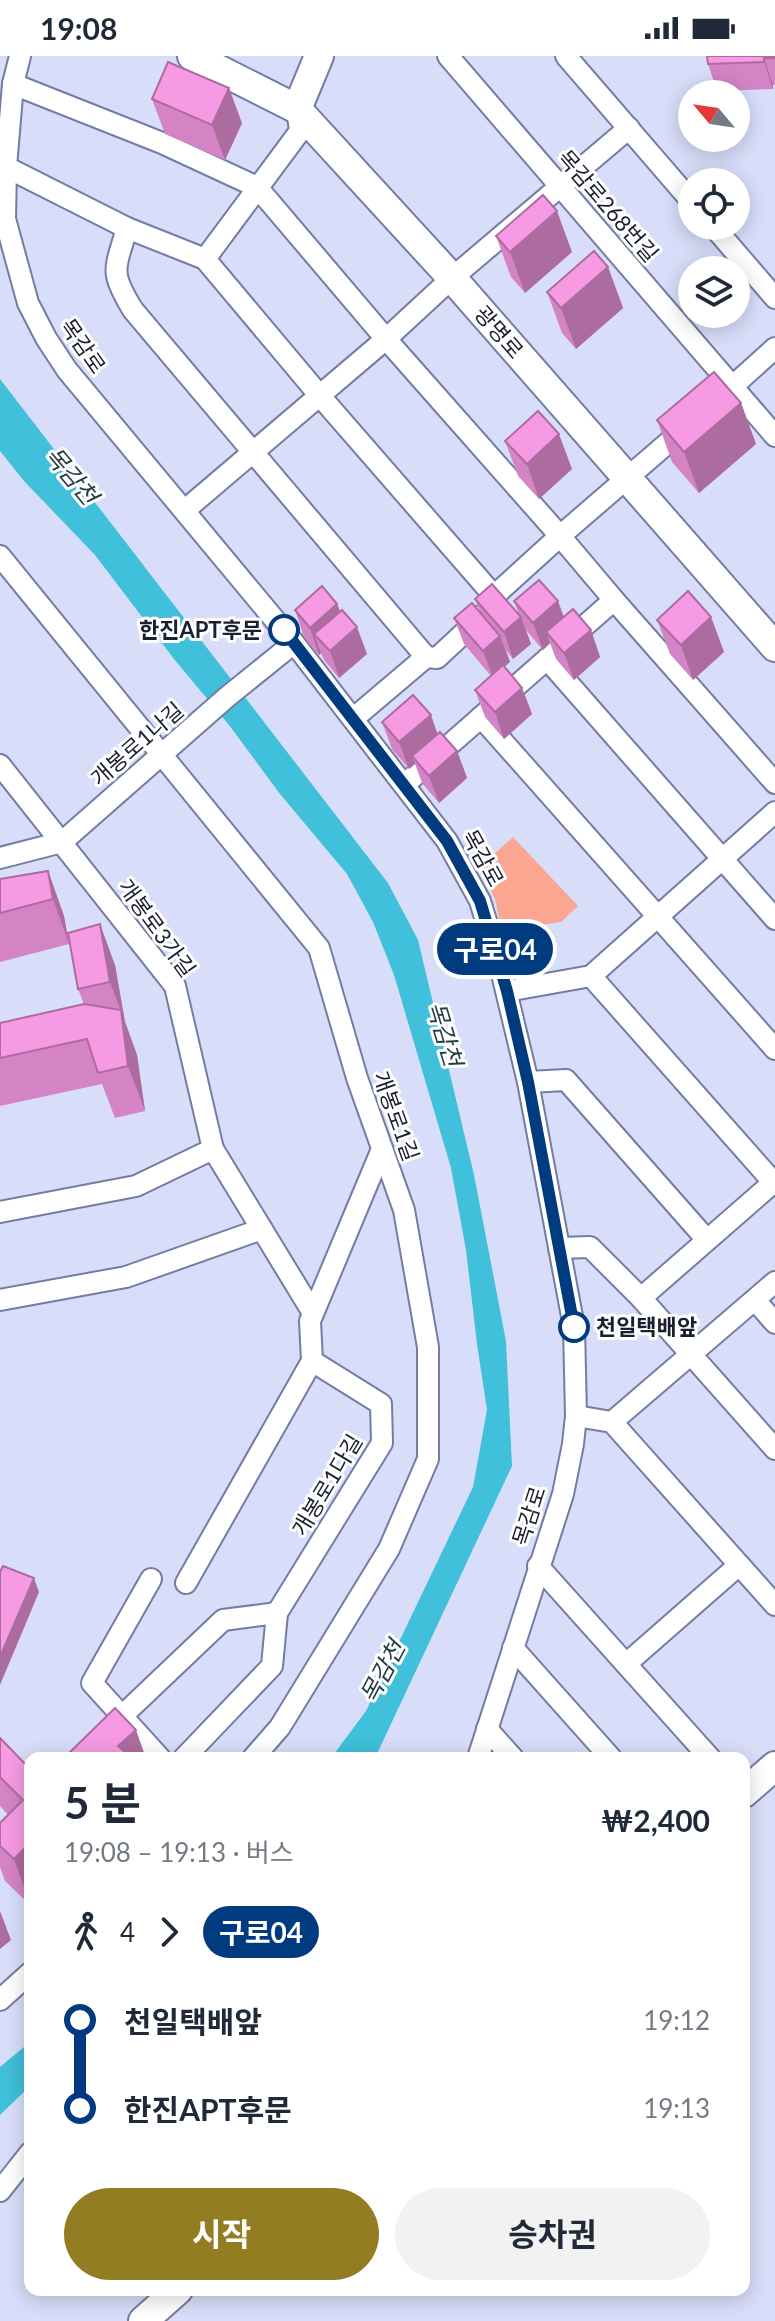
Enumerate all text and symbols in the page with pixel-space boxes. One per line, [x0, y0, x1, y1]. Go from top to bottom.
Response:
text: 19:08 [40, 10, 117, 46]
north arrow [678, 80, 750, 152]
map controls [678, 80, 750, 328]
street label: 목감로268번길 [552, 144, 664, 267]
button: locate [678, 168, 750, 240]
button: layers [678, 256, 750, 328]
street label: 광명로 [469, 300, 529, 363]
street label: 목감로 [55, 313, 112, 378]
water label: 목감천 [40, 440, 106, 512]
marker: 한진APT후문 [269, 615, 299, 645]
place label: 한진APT후문 [139, 616, 262, 643]
street label: 개봉로1나길 [85, 696, 189, 791]
street label: 목감로 [457, 825, 510, 891]
street label: 개봉로3가길 [113, 874, 202, 982]
line badge: 구로04 [439, 923, 551, 975]
text: 구로04 [453, 932, 537, 966]
water label: 목감천 [422, 998, 470, 1072]
street label: 개봉로1길 [368, 1067, 425, 1164]
marker: 천일택배앞 [559, 1312, 589, 1342]
place label: 천일택배앞 [596, 1313, 697, 1340]
street label: 개봉로1다길 [286, 1429, 367, 1541]
street label: 목감로 [506, 1483, 551, 1549]
water label: 목감천 [353, 1633, 411, 1707]
text: 5 분 [64, 1776, 141, 1828]
text: ₩2,400 [601, 1802, 710, 1838]
text: 19:08 – 19:13 · 버스 [64, 1836, 294, 1868]
icon: walk [64, 1910, 108, 1954]
icon: forward [147, 1910, 191, 1954]
text: 구로04 [219, 1915, 303, 1949]
text: 4 [120, 1916, 135, 1948]
text: 천일택배앞 [124, 2003, 262, 2039]
text: 19:12 [643, 2004, 710, 2036]
text: 한진APT후문 [124, 2091, 292, 2127]
text: 19:13 [643, 2092, 710, 2124]
button: 시작 [64, 2188, 379, 2280]
button: 승차권 [395, 2188, 710, 2280]

